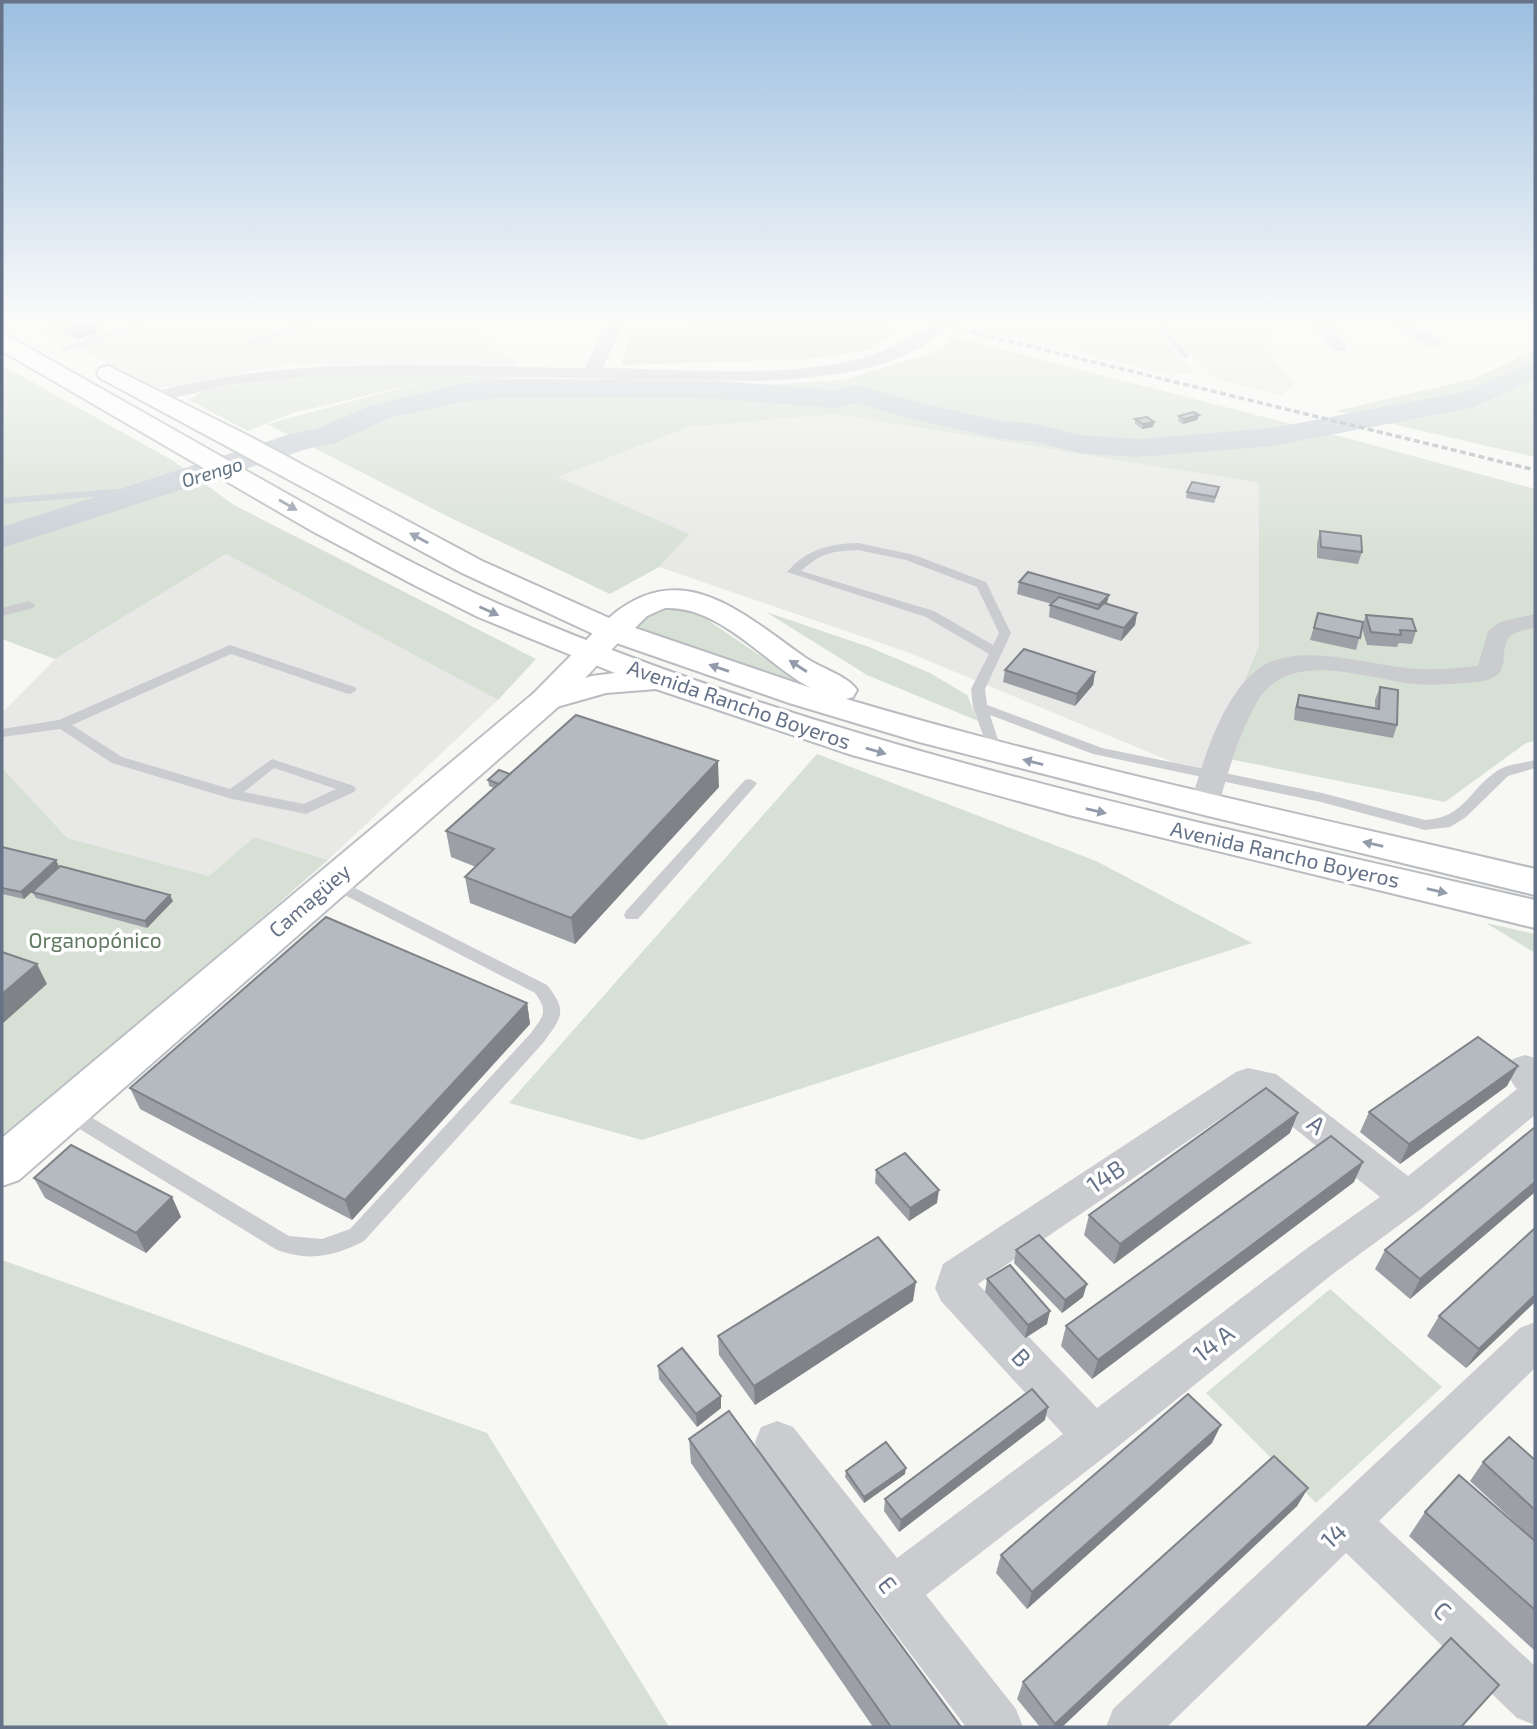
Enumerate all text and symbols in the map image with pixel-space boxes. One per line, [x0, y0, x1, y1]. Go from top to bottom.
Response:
water label: Orengo [178, 451, 245, 492]
one-way arrow [278, 499, 297, 511]
one-way arrow [409, 533, 429, 544]
one-way arrow [479, 605, 499, 617]
street label: Avenida Rancho Boyeros [625, 654, 854, 754]
one-way arrow [789, 660, 808, 673]
one-way arrow [709, 662, 730, 673]
one-way arrow [866, 747, 887, 757]
one-way arrow [1022, 756, 1044, 767]
one-way arrow [1085, 806, 1107, 817]
street label: Avenida Rancho Boyeros [1168, 815, 1402, 892]
one-way arrow [1362, 838, 1384, 849]
street label: Camagüey [263, 858, 355, 942]
one-way arrow [1426, 886, 1448, 897]
park label: Organopónico [28, 927, 162, 952]
street label: A [1302, 1108, 1332, 1140]
street label: 14B [1081, 1153, 1130, 1199]
street label: 14 A [1187, 1318, 1239, 1368]
street label: B [1006, 1342, 1038, 1372]
street label: 14 [1314, 1516, 1352, 1554]
street label: E [873, 1570, 904, 1598]
street label: C [1428, 1595, 1458, 1625]

